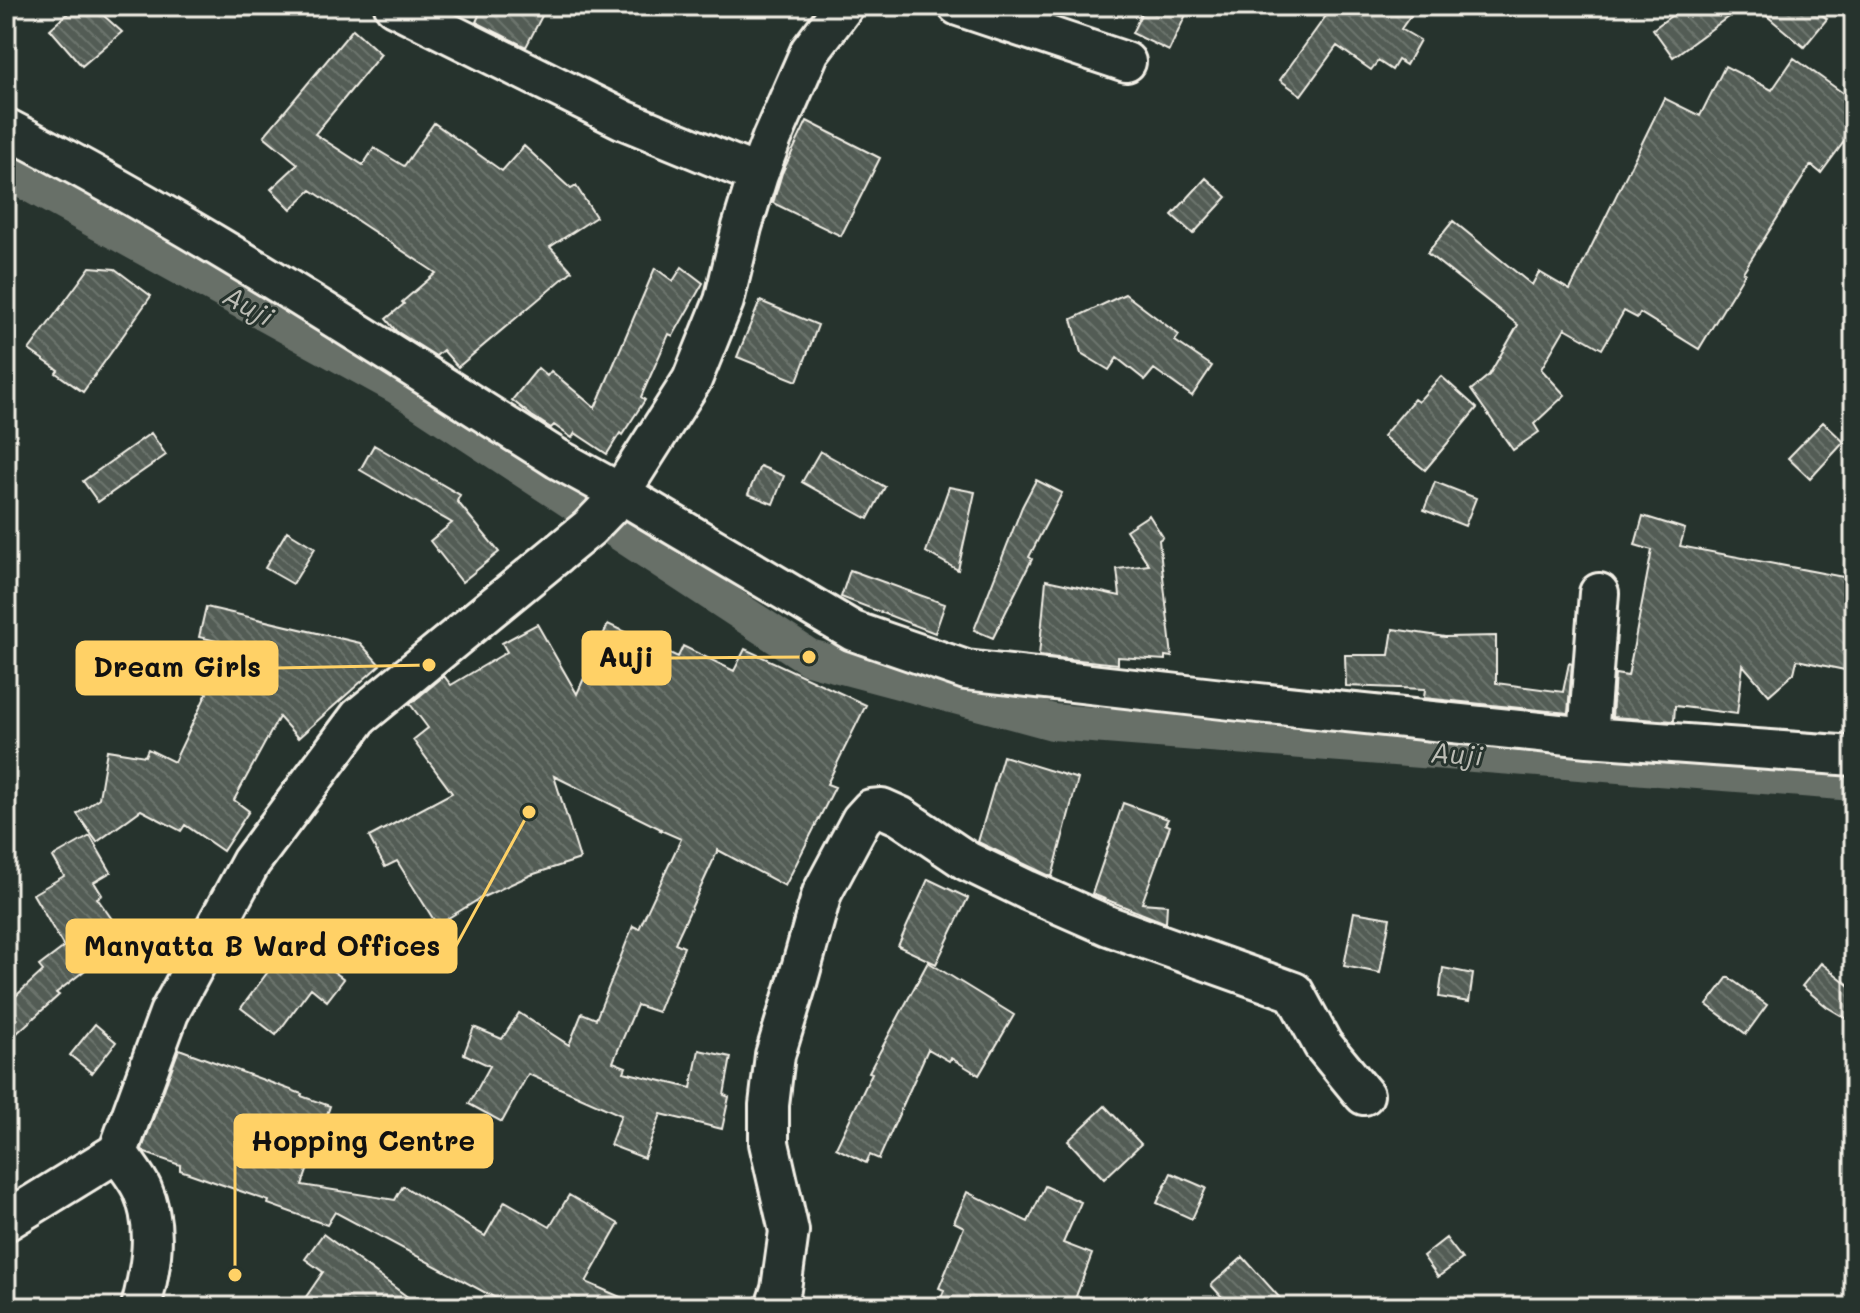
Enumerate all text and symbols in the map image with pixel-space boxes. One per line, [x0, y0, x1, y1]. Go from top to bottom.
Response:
water label: Auji [217, 276, 281, 334]
callout: Auji [583, 632, 670, 684]
text: Auji [598, 638, 654, 674]
callout: Dream Girls [77, 642, 277, 694]
text: Dream Girls [93, 648, 261, 684]
water label: Auji [1429, 733, 1485, 773]
callout: Manyatta B Ward Offices [67, 920, 456, 972]
text: Manyatta B Ward Offices [84, 927, 440, 964]
callout: Hopping Centre [235, 1115, 492, 1167]
text: Hopping Centre [251, 1122, 475, 1158]

